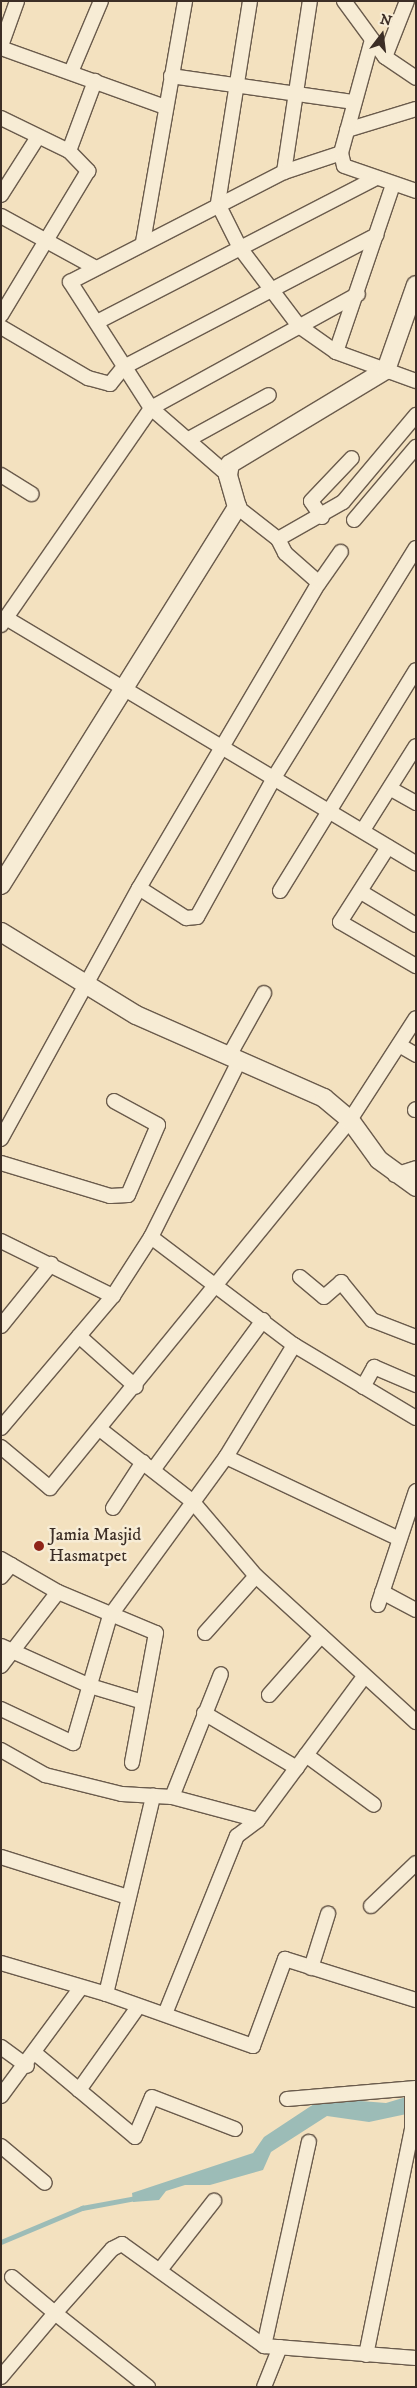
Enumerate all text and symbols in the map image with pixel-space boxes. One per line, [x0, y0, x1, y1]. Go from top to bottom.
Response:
north arrow [357, 10, 407, 60]
text: N [378, 10, 394, 31]
place label: Jamia Masjid Hasmatpet [49, 1525, 141, 1568]
marker: Jamia Masjid Hasmatpet [33, 1540, 45, 1552]

